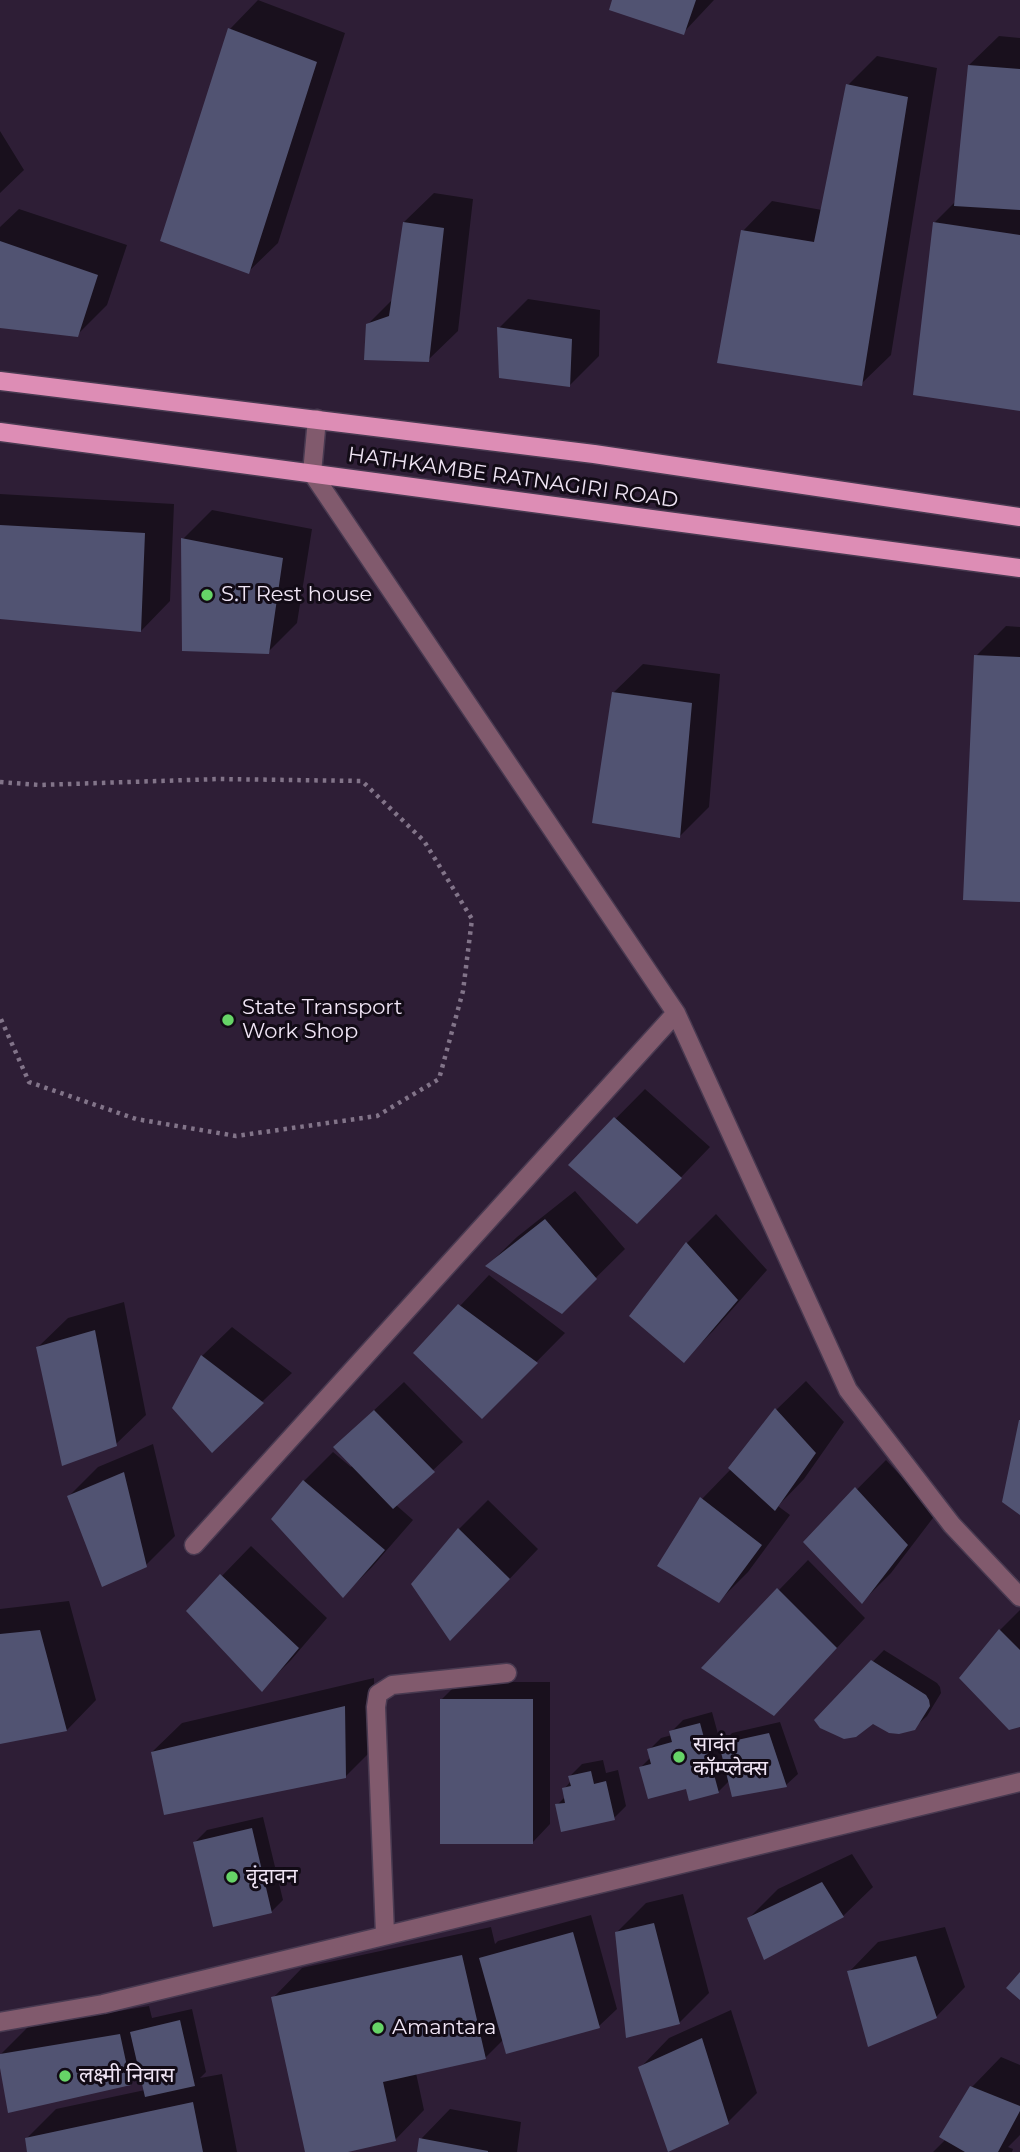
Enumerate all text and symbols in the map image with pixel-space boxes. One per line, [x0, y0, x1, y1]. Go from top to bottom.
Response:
street label: HATHKAMBE RATNAGIRI ROAD [346, 442, 680, 514]
place label: S.T Rest house [221, 582, 372, 608]
marker: S.T Rest house [199, 587, 215, 603]
place label: State Transport Work Shop [242, 995, 403, 1045]
marker: State Transport Work Shop [220, 1012, 236, 1028]
place label: सावंत कॉम्प्लेक्स [693, 1732, 768, 1782]
marker: सावंत कॉम्प्लेक्स [671, 1749, 687, 1765]
place label: वृंदावन [246, 1864, 298, 1890]
marker: वृंदावन [224, 1869, 240, 1885]
place label: Amantara [392, 2015, 496, 2041]
marker: Amantara [370, 2020, 386, 2036]
place label: लक्ष्मी निवास [79, 2063, 174, 2089]
marker: लक्ष्मी निवास [57, 2068, 73, 2084]

